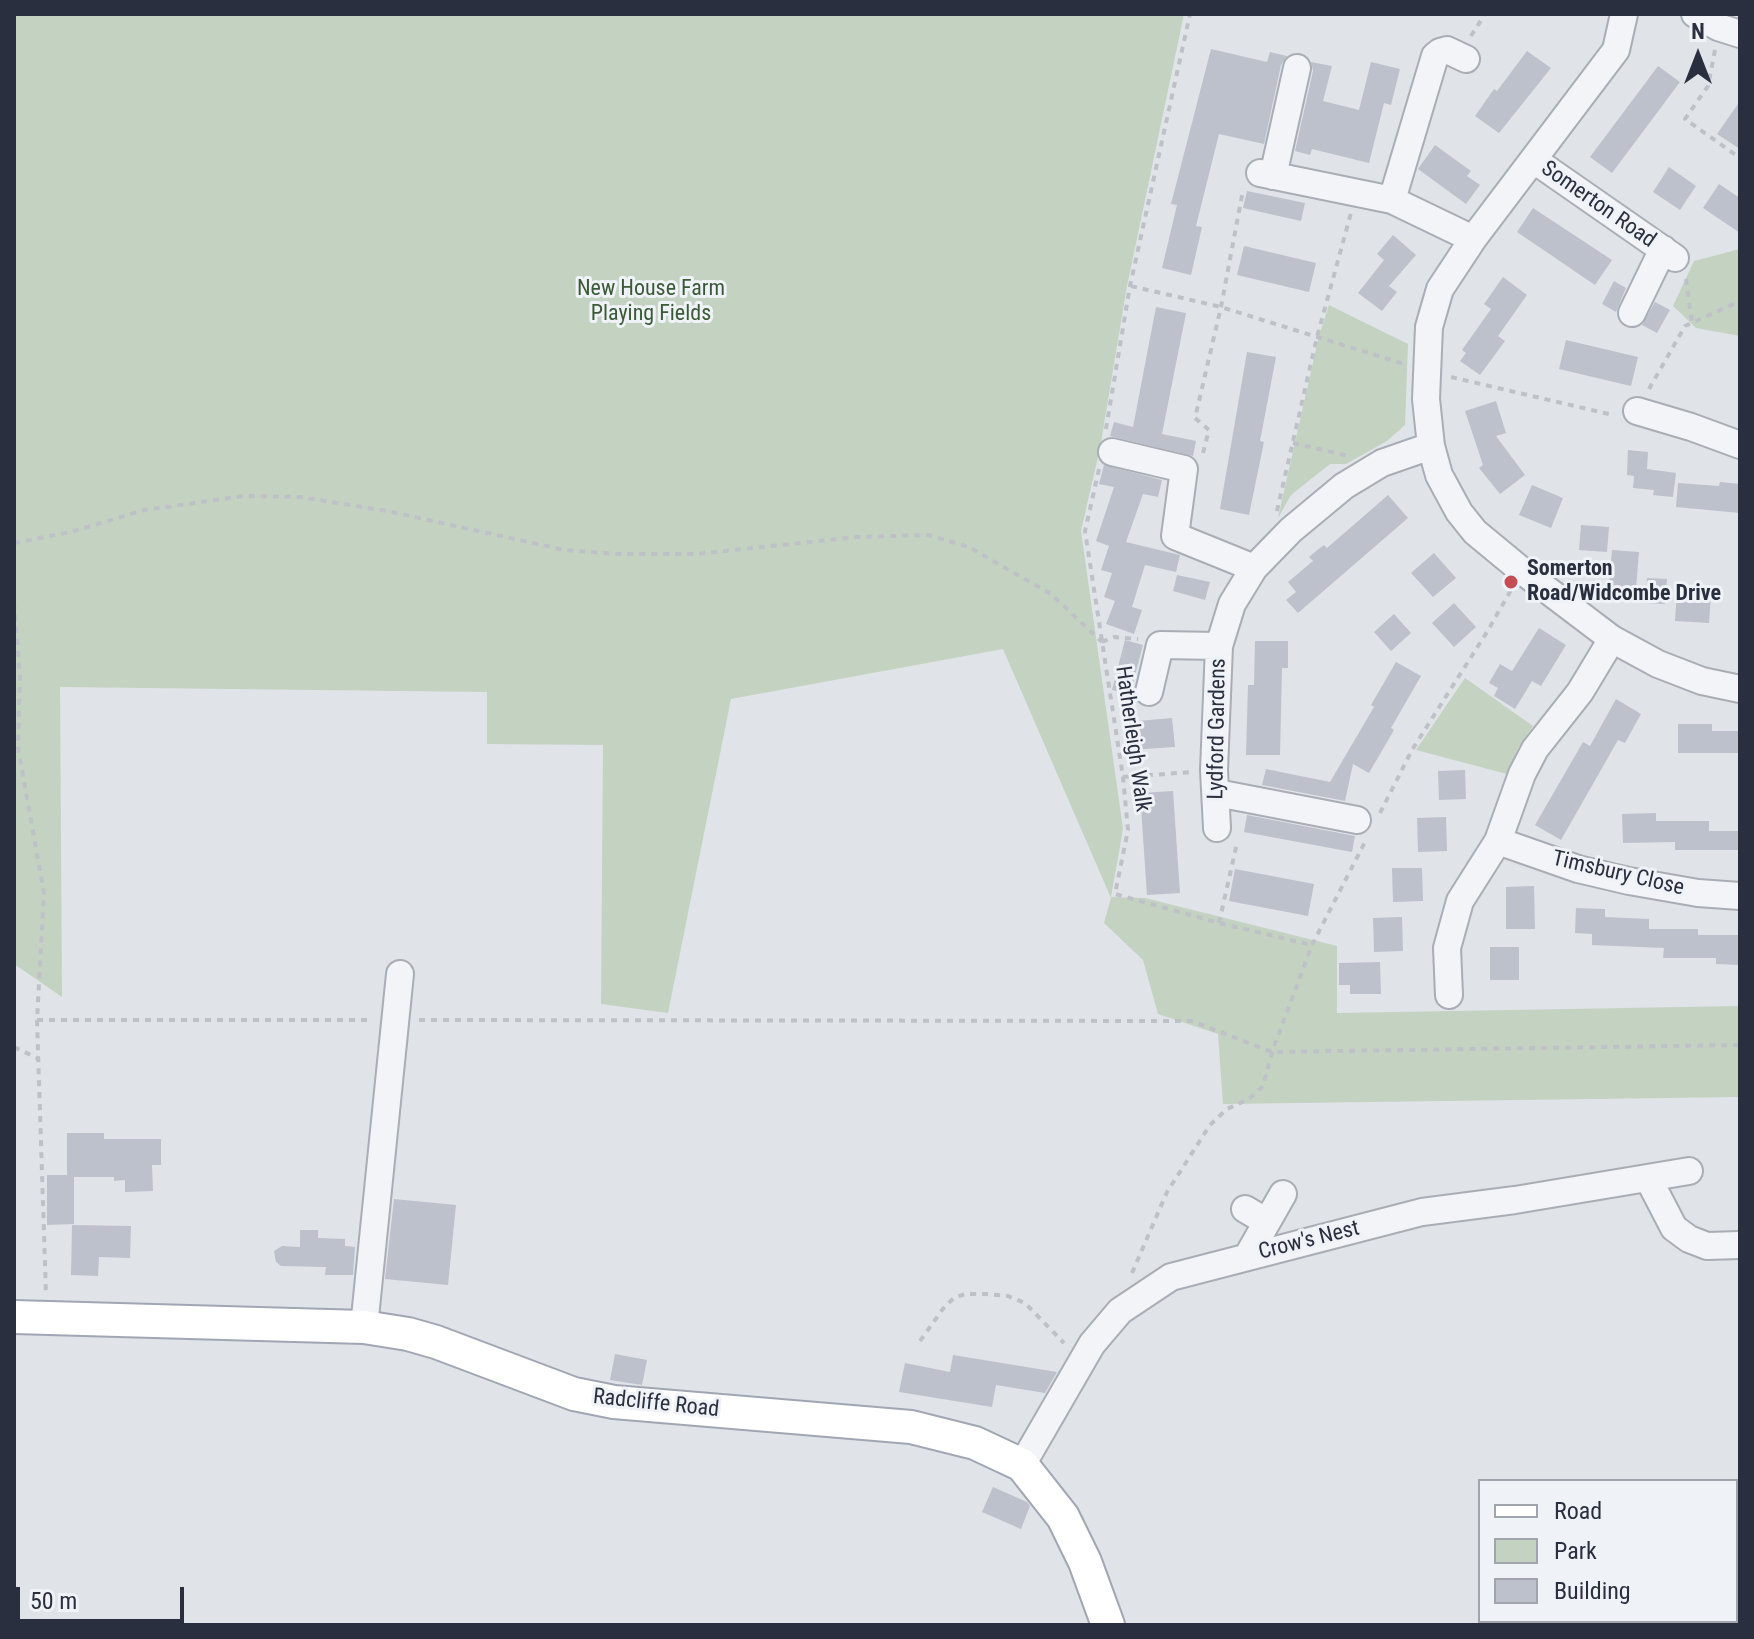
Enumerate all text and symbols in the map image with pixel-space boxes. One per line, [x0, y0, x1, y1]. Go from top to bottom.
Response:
north arrow [1658, 16, 1738, 96]
text: N [1691, 19, 1705, 44]
street label: Somerton Road [1536, 156, 1660, 254]
park label: New House Farm Playing Fields [577, 276, 725, 328]
place label: Somerton Road/Widcombe Drive [1527, 556, 1721, 608]
marker: Somerton Road/Widcombe Drive [1502, 573, 1520, 591]
street label: Lydford Gardens [1204, 658, 1232, 800]
street label: Hatherleigh Walk [1109, 664, 1155, 814]
street label: Timsbury Close [1549, 846, 1687, 902]
street label: Crow's Nest [1256, 1216, 1362, 1266]
street label: Radcliffe Road [592, 1384, 720, 1424]
legend [1478, 1479, 1738, 1623]
text: Road [1554, 1497, 1602, 1525]
text: Park [1554, 1537, 1597, 1565]
scale bar [20, 1571, 188, 1621]
text: Building [1554, 1577, 1631, 1605]
text: 50 m [30, 1587, 77, 1615]

